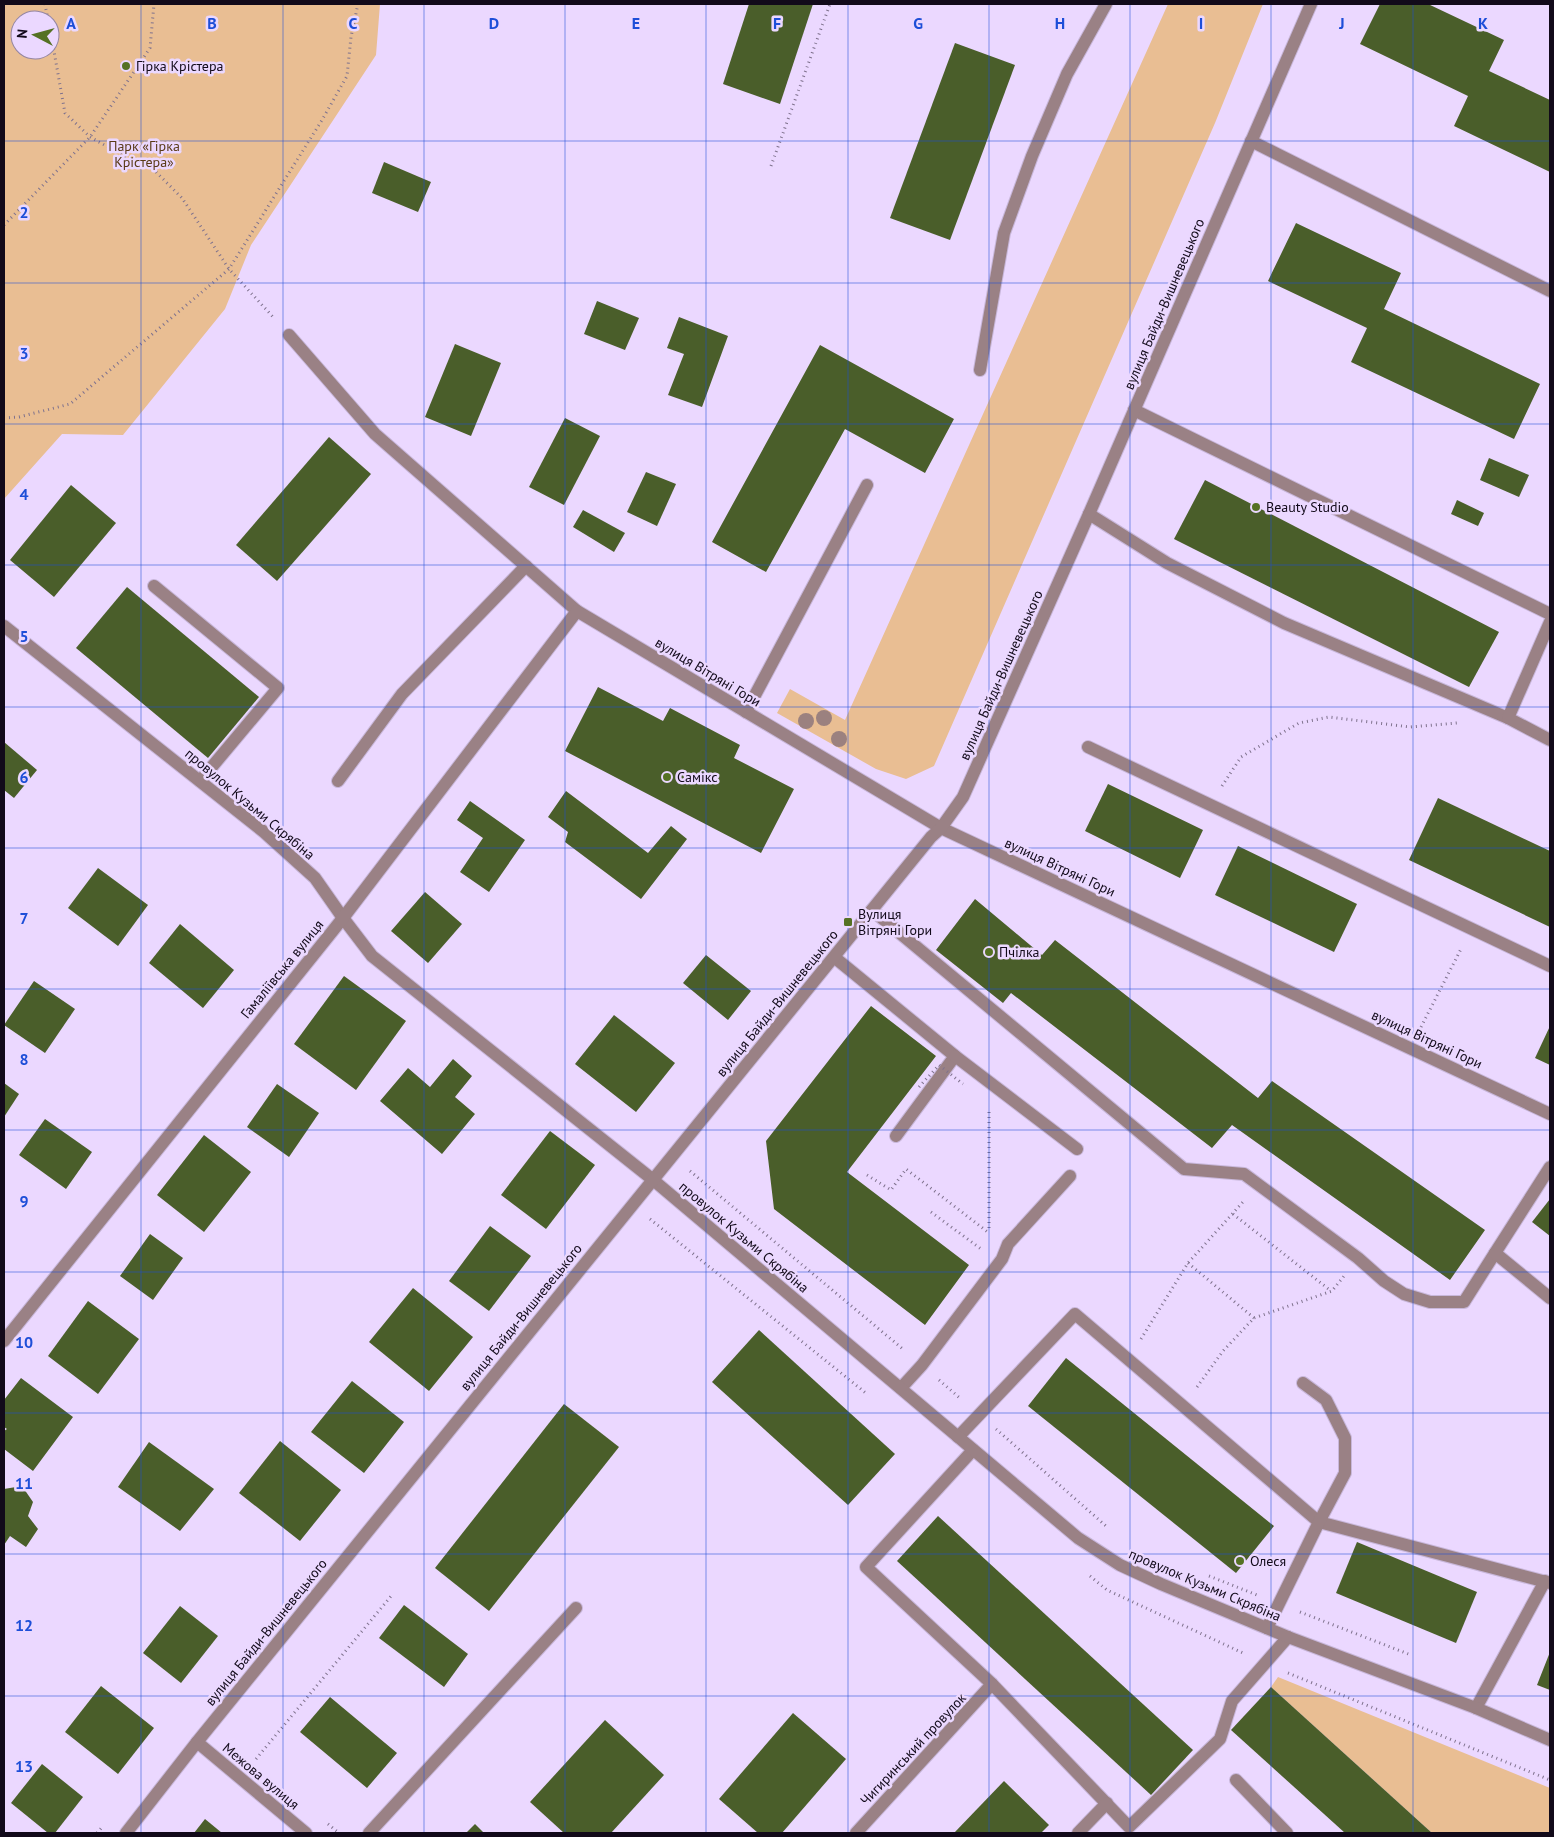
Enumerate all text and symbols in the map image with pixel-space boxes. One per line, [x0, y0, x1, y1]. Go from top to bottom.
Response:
north arrow [10, 10, 60, 60]
text: A [66, 13, 76, 33]
text: B [207, 13, 217, 33]
text: C [349, 13, 358, 33]
text: D [489, 13, 499, 33]
text: E [632, 13, 640, 33]
text: F [773, 13, 781, 33]
text: G [913, 13, 923, 33]
text: H [1055, 13, 1065, 33]
text: I [1199, 13, 1203, 33]
text: J [1338, 13, 1345, 33]
text: K [1478, 13, 1488, 33]
text: N [13, 28, 32, 39]
place label: Гірка Крістера [136, 57, 224, 75]
marker: Гірка Крістера [120, 60, 132, 72]
park label: Парк «Гірка Крістера» [108, 137, 180, 171]
text: 2 [19, 202, 29, 222]
street label: вулиця Байди-Вишневецького [1120, 216, 1208, 392]
text: 3 [19, 343, 29, 363]
text: 4 [19, 484, 29, 504]
place label: Beauty Studio [1266, 498, 1349, 516]
marker: Beauty Studio [1250, 501, 1262, 513]
street label: вулиця Байди-Вишневецького [955, 587, 1047, 763]
text: 5 [19, 626, 29, 646]
street label: вулиця Вітряні Гори [652, 633, 764, 711]
street label: провулок Кузьми Скрябіна [182, 744, 319, 864]
text: 6 [19, 767, 29, 787]
place label: Самікс [677, 768, 718, 786]
marker: Самікс [661, 771, 673, 783]
street label: вулиця Вітряні Гори [1002, 833, 1118, 901]
place label: Вулиця Вітряні Гори [858, 905, 932, 939]
text: 7 [19, 908, 29, 928]
street label: Гамаліївська вулиця [237, 916, 327, 1022]
marker: Вулиця Вітряні Гори [842, 916, 854, 928]
street label: вулиця Байди-Вишневецького [712, 926, 842, 1080]
place label: Пчілка [999, 943, 1040, 961]
marker: Пчілка [983, 946, 995, 958]
street label: вулиця Вітряні Гори [1369, 1005, 1485, 1073]
text: 8 [19, 1049, 29, 1069]
street label: провулок Кузьми Скрябіна [676, 1177, 813, 1297]
text: 9 [19, 1191, 29, 1211]
street label: вулиця Байди-Вишневецького [456, 1240, 586, 1394]
text: 10 [15, 1332, 33, 1352]
text: 11 [15, 1473, 33, 1493]
street label: провулок Кузьми Скрябіна [1126, 1545, 1284, 1625]
place label: Олеся [1250, 1552, 1286, 1570]
street label: вулиця Байди-Вишневецького [201, 1555, 331, 1709]
marker: Олеся [1234, 1555, 1246, 1567]
text: 12 [15, 1615, 33, 1635]
street label: Чигиринський провулок [856, 1689, 970, 1809]
street label: Межова вулиця [219, 1739, 303, 1813]
text: 13 [15, 1756, 33, 1776]

